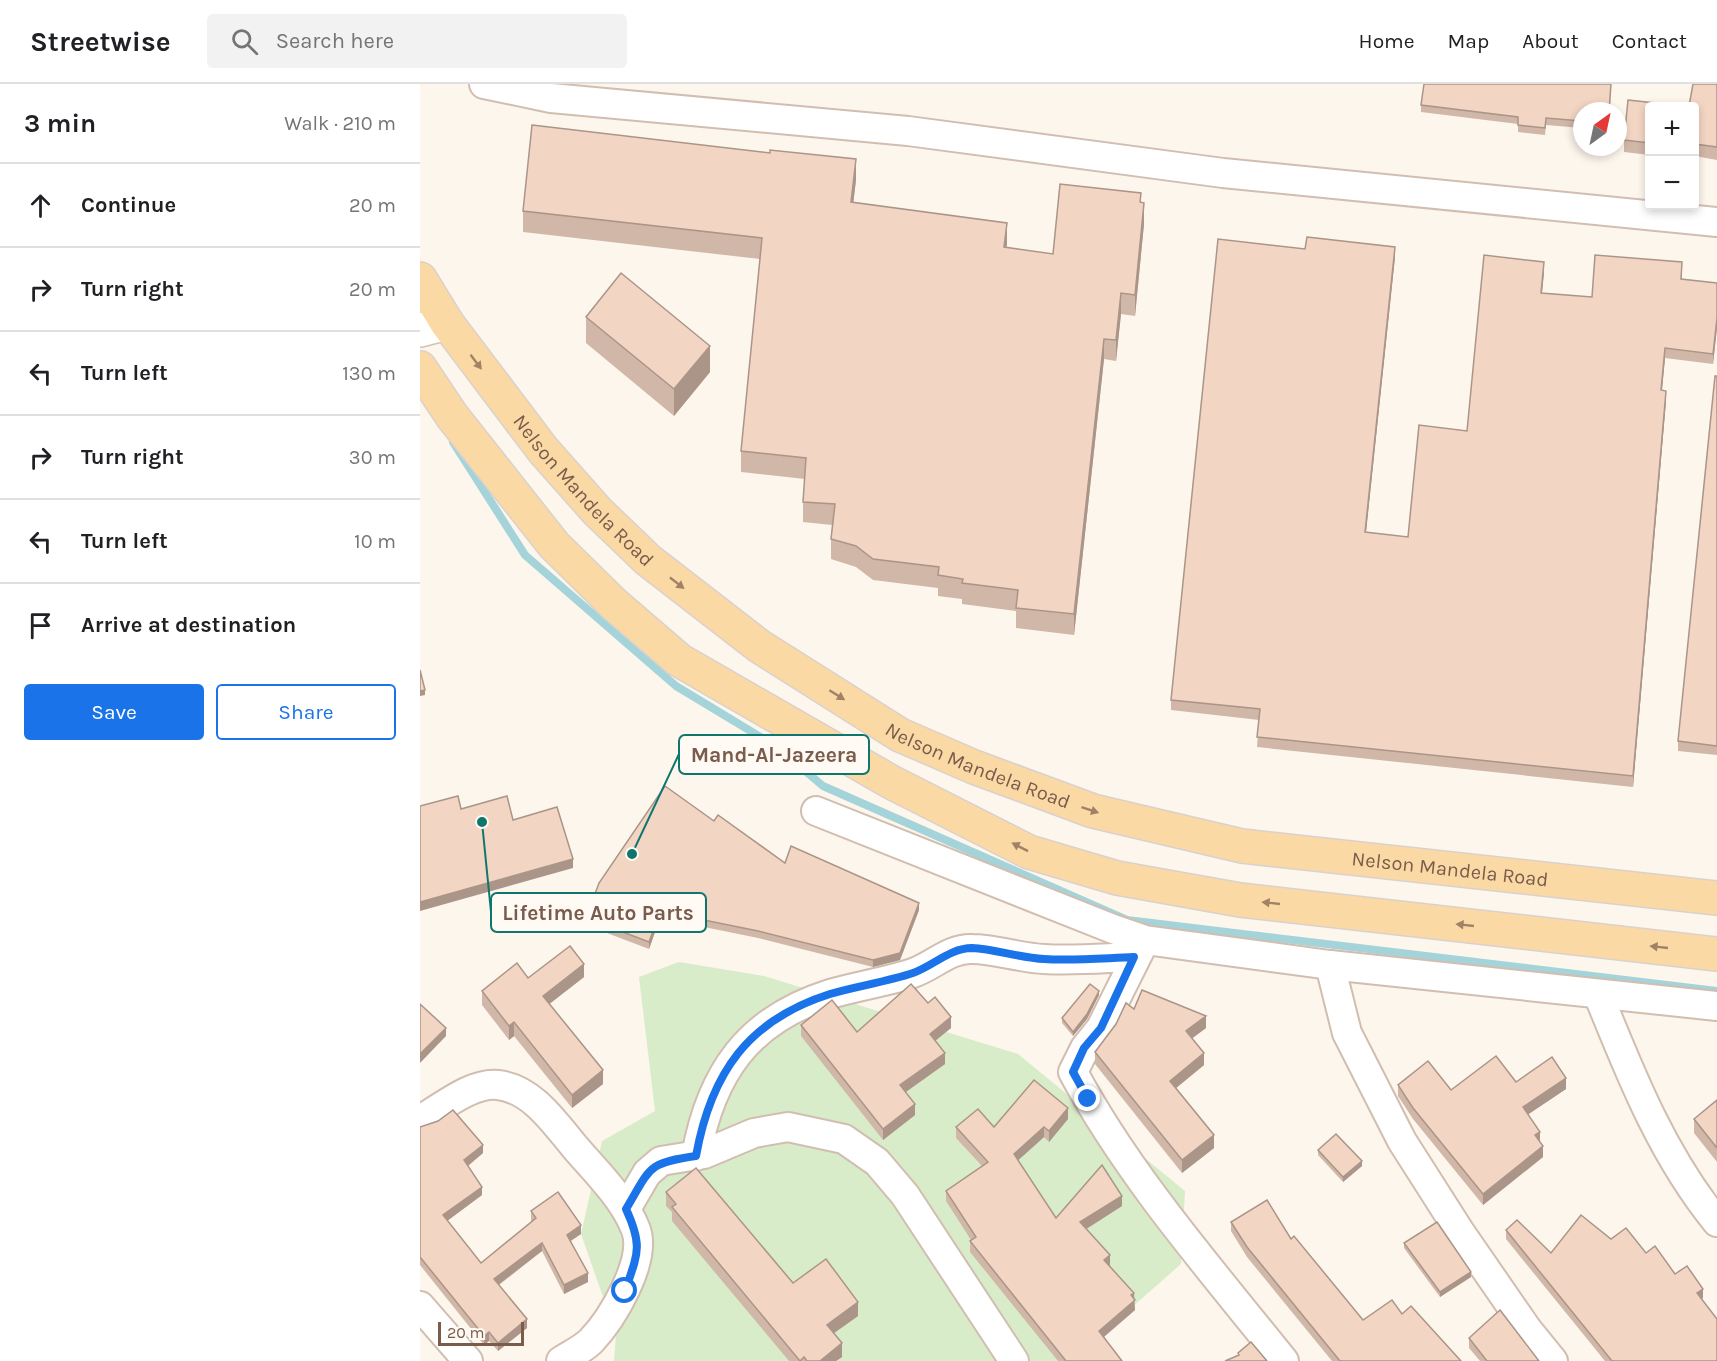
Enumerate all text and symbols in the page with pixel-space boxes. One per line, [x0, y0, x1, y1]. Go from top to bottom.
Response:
search box [207, 14, 627, 68]
text: Streetwise [30, 25, 171, 58]
icon: search [228, 25, 261, 58]
text: Search here [276, 28, 394, 54]
text: Home [1359, 29, 1415, 53]
text: Map [1448, 29, 1489, 53]
text: About [1522, 29, 1579, 53]
text: Contact [1612, 29, 1687, 53]
north arrow [1573, 102, 1627, 156]
map controls [1645, 102, 1699, 210]
button: + [1645, 102, 1699, 156]
text: 3 min [24, 108, 96, 139]
text: Walk · 210 m [284, 112, 396, 135]
button: − [1645, 156, 1699, 210]
icon: ahead [24, 189, 57, 222]
text: Continue [81, 192, 176, 218]
text: 20 m [349, 194, 396, 217]
icon: right [24, 273, 57, 306]
text: Turn right [81, 276, 184, 302]
text: 20 m [349, 278, 396, 301]
one-way arrow [470, 354, 483, 370]
icon: left [24, 357, 57, 390]
text: Turn left [81, 360, 168, 386]
text: 130 m [342, 362, 396, 385]
street label: Nelson Mandela Road [509, 410, 659, 571]
icon: right [24, 441, 57, 474]
text: Turn right [81, 444, 184, 470]
text: 30 m [349, 446, 396, 469]
icon: left [24, 525, 57, 558]
text: Turn left [81, 528, 168, 554]
text: 10 m [354, 530, 396, 553]
one-way arrow [669, 577, 685, 590]
icon: arrive [24, 609, 57, 642]
text: Arrive at destination [81, 612, 296, 638]
button: Save [24, 684, 204, 740]
button: Share [216, 684, 396, 740]
one-way arrow [828, 690, 845, 701]
street label: Nelson Mandela Road [881, 717, 1074, 813]
callout: Mand-Al-Jazeera [679, 735, 869, 774]
text: Mand-Al-Jazeera [691, 743, 857, 767]
one-way arrow [1081, 805, 1099, 815]
one-way arrow [1012, 843, 1029, 852]
street label: Nelson Mandela Road [1351, 847, 1549, 891]
callout: Lifetime Auto Parts [491, 893, 706, 932]
one-way arrow [1262, 898, 1281, 908]
text: Lifetime Auto Parts [502, 901, 694, 925]
one-way arrow [1456, 920, 1475, 930]
one-way arrow [1649, 942, 1668, 952]
route end [1074, 1085, 1100, 1111]
route start [611, 1277, 637, 1303]
scale bar [438, 1319, 524, 1346]
text: 20 m [447, 1323, 485, 1342]

